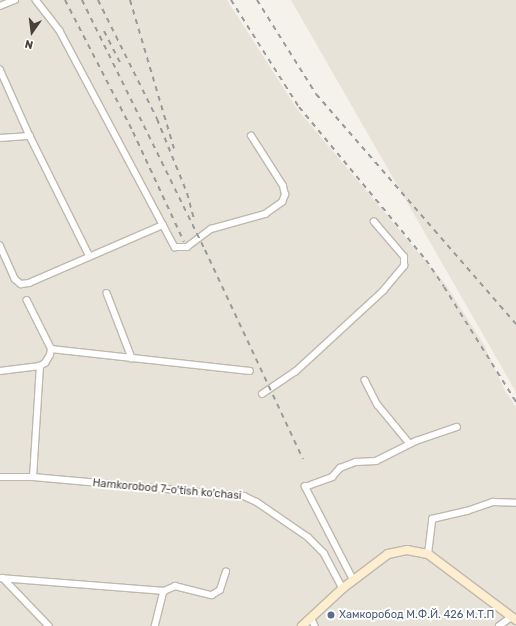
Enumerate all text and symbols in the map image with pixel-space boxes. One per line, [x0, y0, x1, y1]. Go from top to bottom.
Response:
north arrow [12, 12, 52, 52]
text: N [24, 37, 34, 51]
street label: Hamkorobod 7-o'tish ko'chasi [92, 477, 242, 503]
place label: Хамкоробод М.Ф.Й. 426 М.Т.П [339, 608, 494, 622]
marker: Хамкоробод М.Ф.Й. 426 М.Т.П [326, 610, 336, 620]

